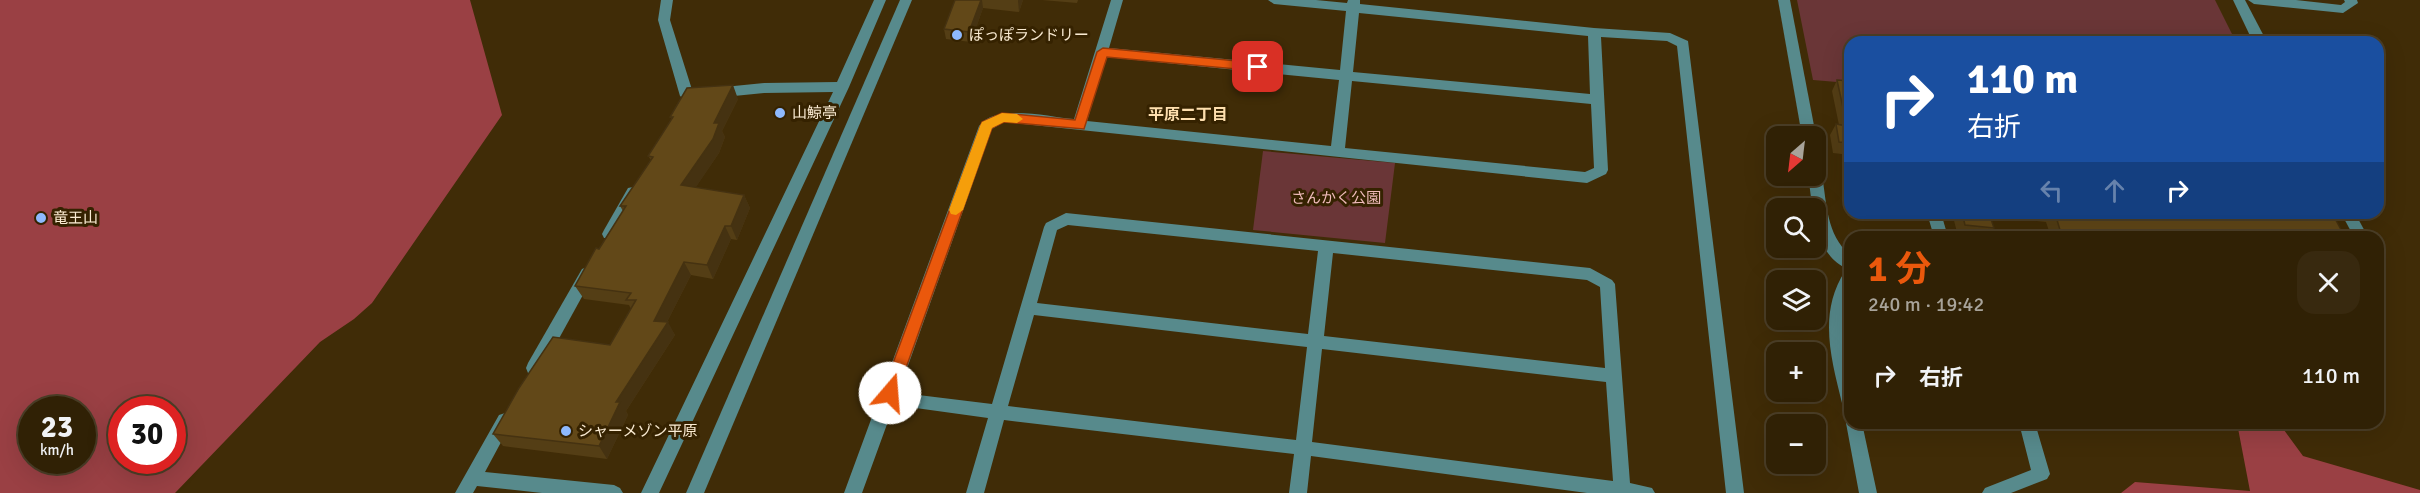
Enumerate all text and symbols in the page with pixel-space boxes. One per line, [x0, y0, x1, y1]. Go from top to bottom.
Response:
place label: ぽっぽランドリー [969, 26, 1089, 44]
marker: ぽっぽランドリー [950, 28, 964, 42]
pin [1232, 41, 1283, 92]
icon: arrive [1241, 50, 1274, 83]
text: 110 m [1967, 54, 2078, 105]
icon: right [1868, 60, 1946, 138]
place label: 山鯨亭 [792, 104, 837, 122]
district label: 平原二丁目 [1148, 105, 1228, 125]
marker: 山鯨亭 [773, 106, 787, 120]
text: 右折 [1967, 111, 2021, 144]
north arrow [1766, 126, 1826, 186]
map controls [1766, 126, 1826, 474]
icon: left [2035, 174, 2068, 207]
icon: ahead [2098, 174, 2131, 207]
icon: right [2161, 174, 2194, 207]
park label: さんかく公園 [1291, 189, 1381, 207]
button: search [1766, 198, 1826, 258]
place label: 竜王山 [53, 209, 98, 227]
marker: 竜王山 [34, 211, 48, 225]
text: 1 分 [1868, 247, 1931, 292]
button: close [2297, 251, 2360, 314]
button: layers [1766, 270, 1826, 330]
text: 240 m · 19:42 [1868, 292, 1984, 317]
button: + [1766, 342, 1826, 402]
icon: right [1868, 359, 1901, 392]
position arrow [858, 361, 922, 425]
text: 110 m [2302, 362, 2360, 389]
text: 右折 [1919, 364, 1963, 391]
speed limit sign: 30 [108, 396, 186, 474]
text: 23 [41, 409, 73, 446]
button: − [1766, 414, 1826, 474]
place label: シャーメゾン平原 [578, 422, 697, 440]
marker: シャーメゾン平原 [559, 424, 573, 438]
text: km/h [40, 441, 74, 459]

